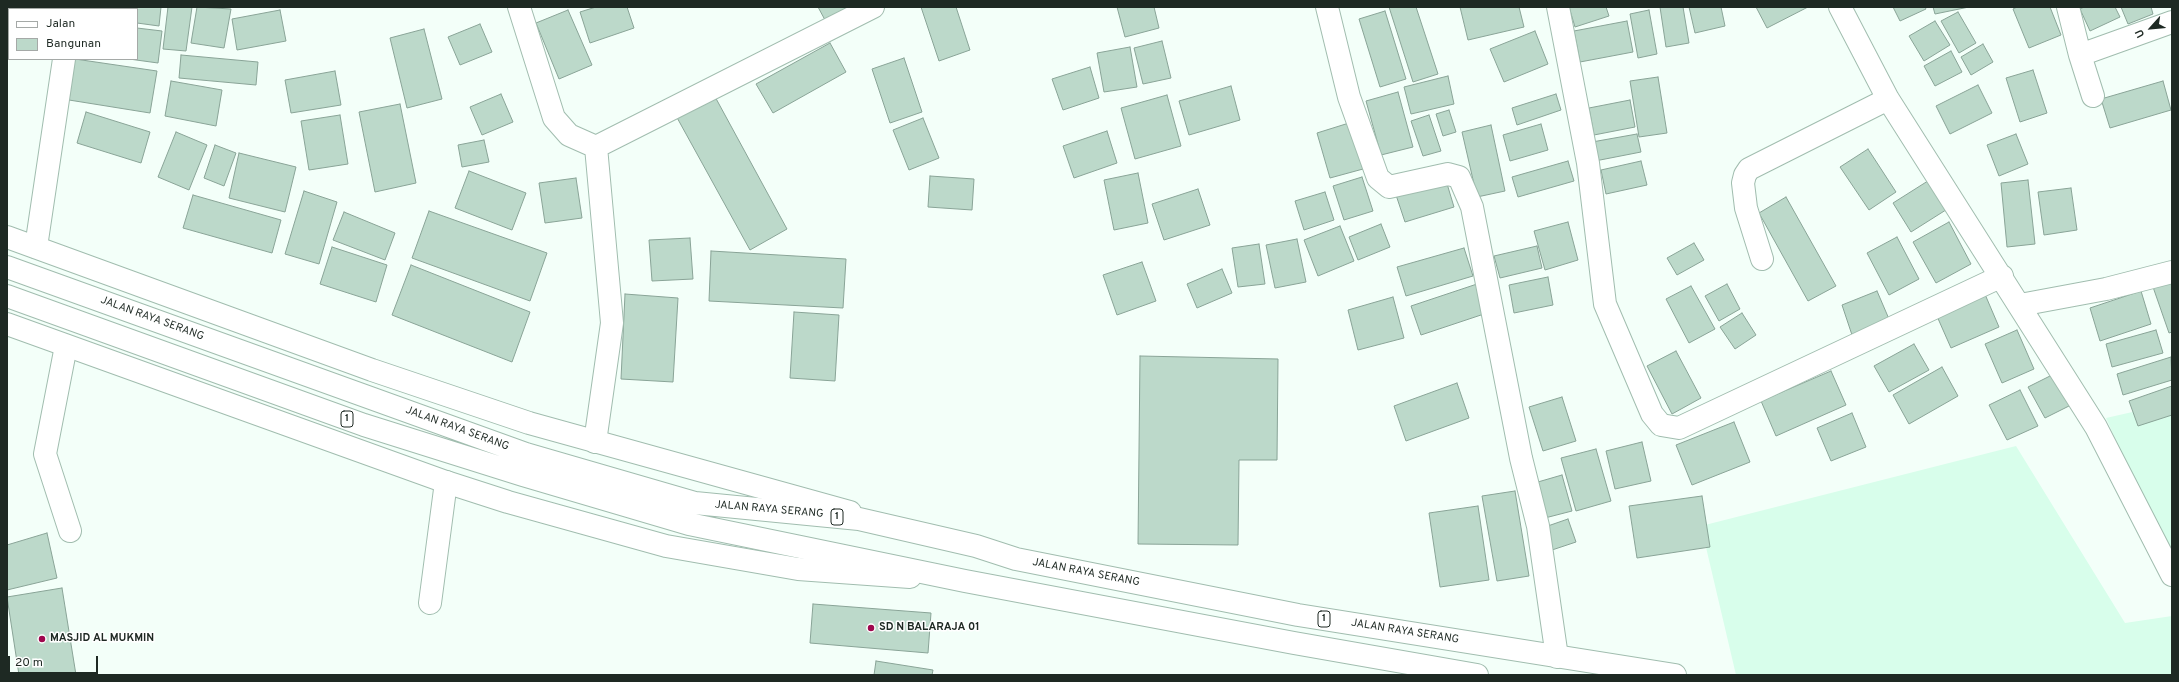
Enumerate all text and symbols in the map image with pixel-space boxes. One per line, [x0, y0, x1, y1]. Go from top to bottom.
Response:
legend [8, 8, 138, 60]
north arrow [2131, 8, 2171, 48]
text: Jalan [46, 16, 75, 32]
text: U [2132, 27, 2148, 40]
text: Bangunan [46, 36, 101, 52]
street label: JALAN RAYA SERANG [98, 294, 206, 344]
street label: JALAN RAYA SERANG [403, 404, 511, 454]
road number: 1 [341, 411, 353, 427]
street label: JALAN RAYA SERANG [714, 499, 824, 521]
road number: 1 [831, 509, 843, 525]
street label: JALAN RAYA SERANG [1031, 556, 1141, 590]
road number: 1 [1318, 611, 1330, 627]
street label: JALAN RAYA SERANG [1350, 617, 1460, 647]
place label: SD N BALARAJA 01 [879, 621, 980, 635]
marker: SD N BALARAJA 01 [866, 623, 876, 633]
place label: MASJID AL MUKMIN [50, 632, 154, 646]
marker: MASJID AL MUKMIN [37, 634, 47, 644]
scale bar [10, 648, 100, 674]
text: 20 m [15, 655, 43, 671]

